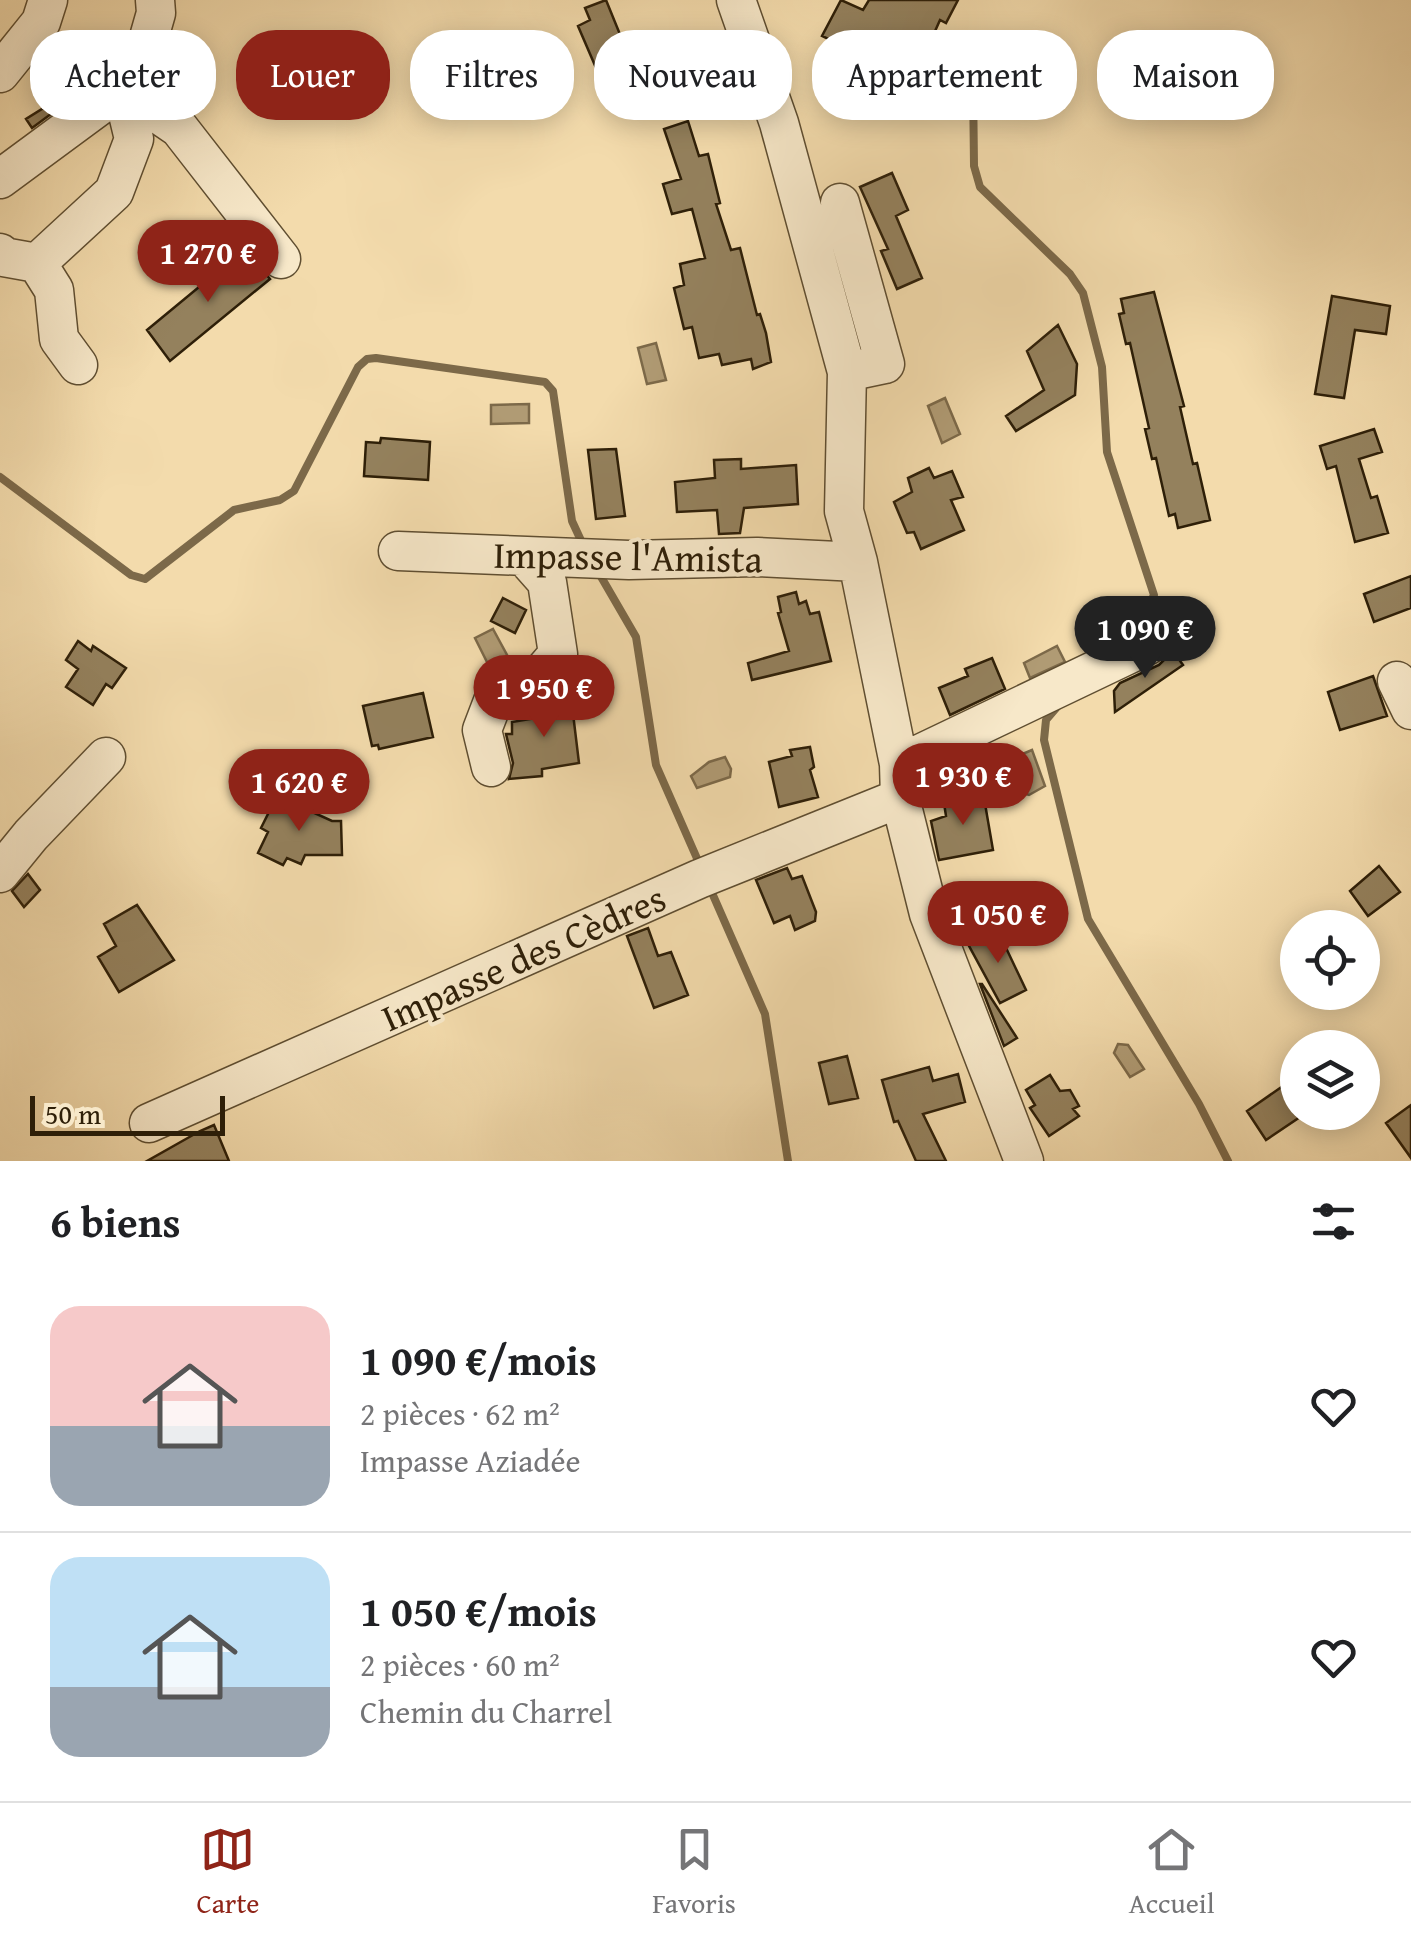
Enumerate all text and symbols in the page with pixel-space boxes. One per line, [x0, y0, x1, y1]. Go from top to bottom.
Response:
chip: Acheter [30, 30, 216, 120]
chip: Louer [236, 30, 390, 120]
chip: Filtres [410, 30, 574, 120]
chip: Nouveau [594, 30, 792, 120]
chip: Appartement [812, 30, 1077, 120]
chip: Maison [1097, 30, 1274, 120]
pin: 1 270 € [116, 220, 300, 305]
text: 1 270 € [160, 229, 256, 276]
street label: Impasse l'Amista [493, 526, 763, 586]
pin: 1 090 € [1053, 596, 1237, 681]
text: 1 090 € [1097, 605, 1193, 652]
pin: 1 950 € [452, 655, 636, 740]
text: 1 950 € [496, 664, 592, 711]
pin: 1 930 € [871, 743, 1055, 828]
pin: 1 620 € [207, 749, 391, 834]
text: 1 930 € [915, 752, 1011, 799]
text: 1 620 € [251, 758, 347, 805]
street label: Impasse des Cèdres [372, 869, 674, 1045]
pin: 1 050 € [906, 881, 1090, 966]
text: 1 050 € [950, 890, 1046, 937]
map controls [1280, 910, 1380, 1130]
button: locate [1280, 910, 1380, 1010]
button: layers [1280, 1030, 1380, 1130]
scale bar [30, 1091, 225, 1136]
text: 50 m [45, 1093, 101, 1134]
text: 6 biens [50, 1191, 181, 1252]
icon: filters [1306, 1194, 1361, 1249]
text: 1 090 €/mois [360, 1329, 597, 1390]
icon: home [130, 1346, 250, 1466]
icon: heart [1306, 1379, 1361, 1434]
text: 2 pièces · 62 m² [360, 1390, 560, 1437]
text: Impasse Aziadée [360, 1437, 580, 1484]
text: 1 050 €/mois [360, 1580, 597, 1641]
icon: home [130, 1597, 250, 1717]
icon: heart [1306, 1630, 1361, 1685]
text: 2 pièces · 60 m² [360, 1641, 560, 1688]
text: Chemin du Charrel [360, 1688, 612, 1735]
tab: Carte [196, 1822, 259, 1923]
tab: Favoris [652, 1822, 736, 1923]
tab: Accueil [1129, 1822, 1215, 1923]

